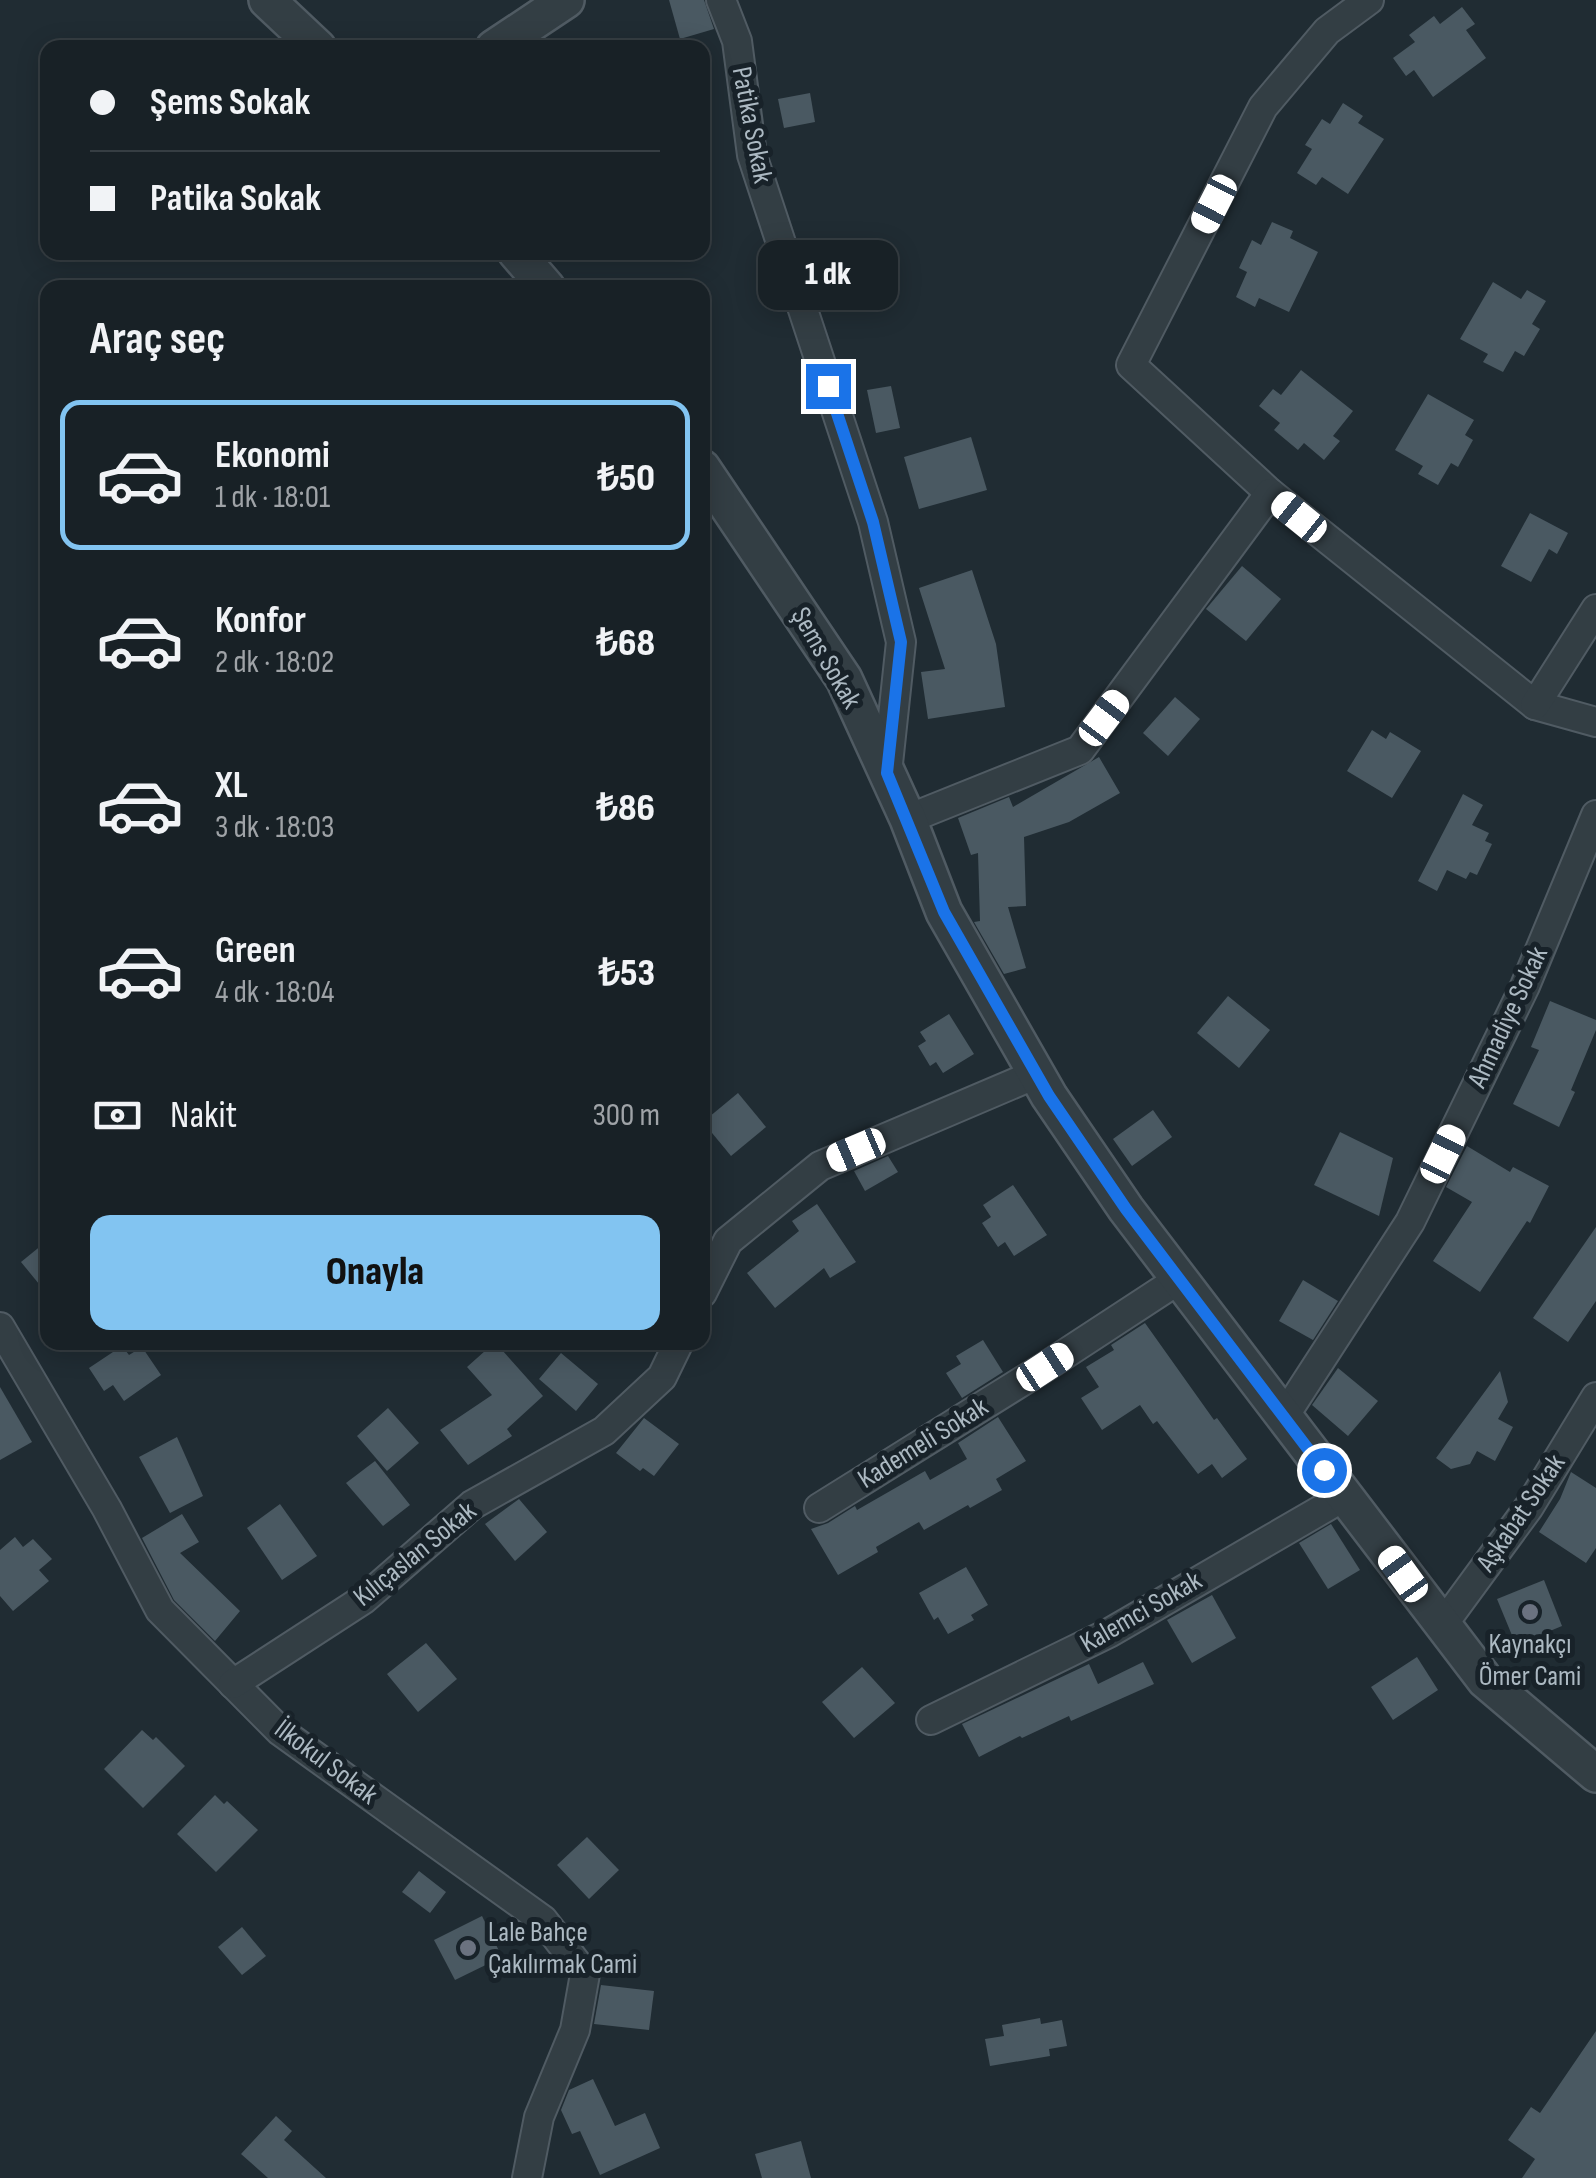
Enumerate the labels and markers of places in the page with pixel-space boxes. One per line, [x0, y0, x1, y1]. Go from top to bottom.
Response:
marker: Kaynakçı Ömer Cami [1519, 1601, 1541, 1623]
place label: Kaynakçı Ömer Cami [1479, 1628, 1581, 1693]
place label: Lale Bahçe Çakılırmak Cami [488, 1916, 637, 1981]
marker: Lale Bahçe Çakılırmak Cami [457, 1937, 479, 1959]

